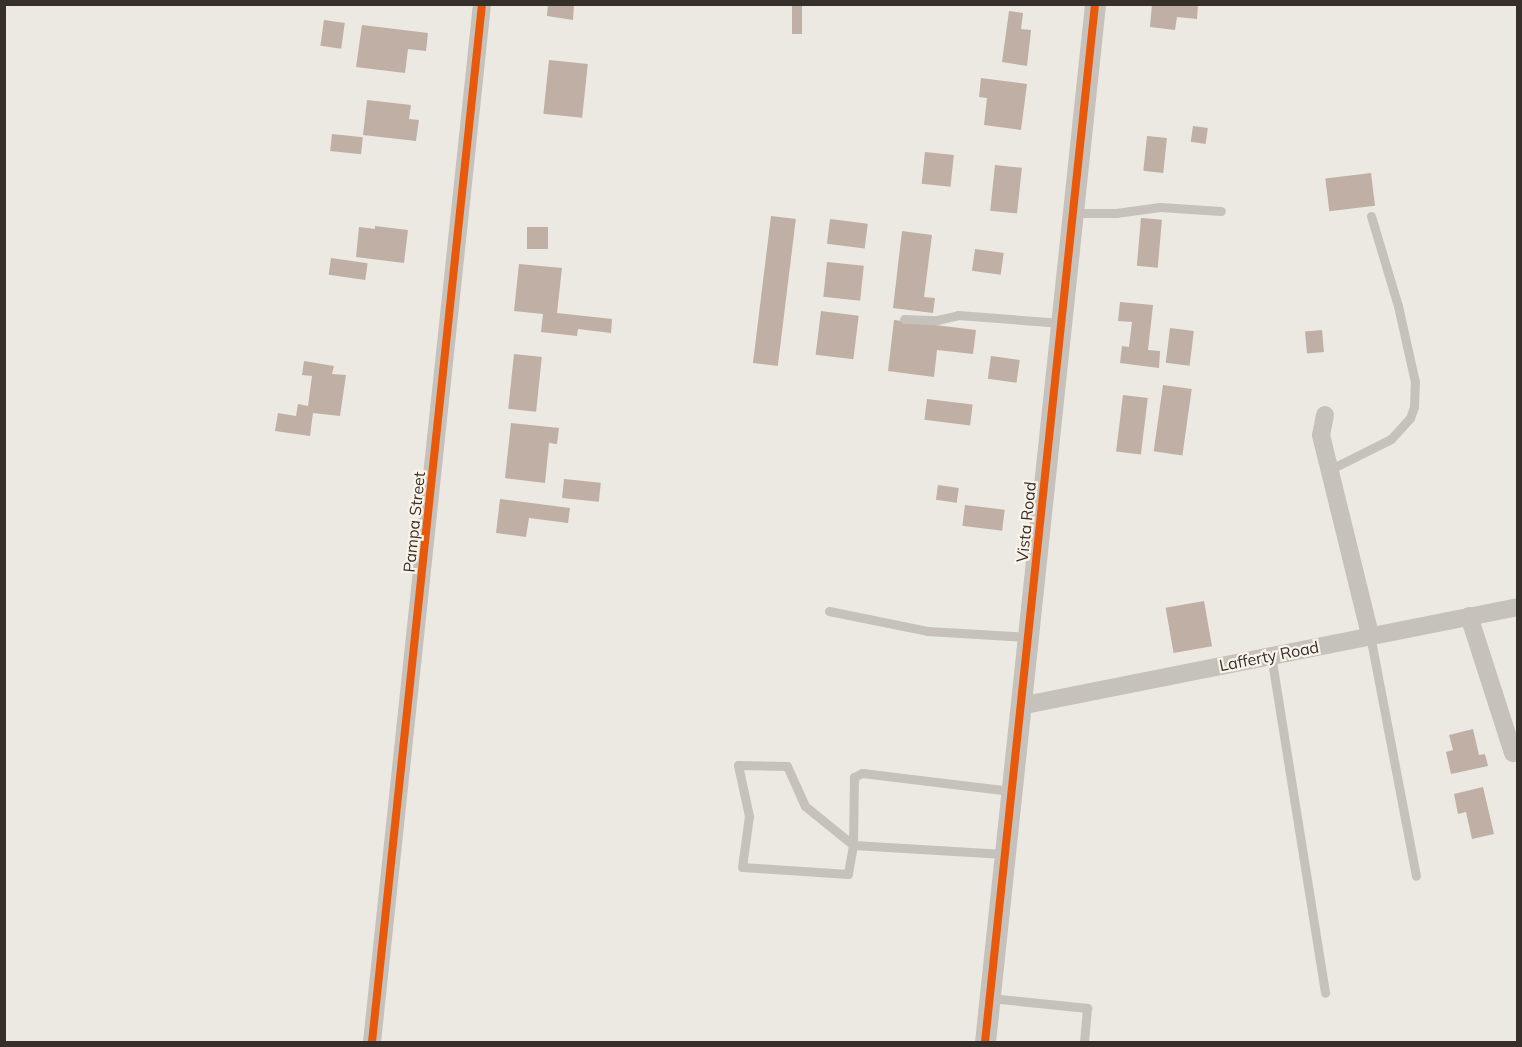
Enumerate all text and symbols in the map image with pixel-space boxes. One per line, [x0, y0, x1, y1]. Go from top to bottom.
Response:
street label: Pampa Street [399, 471, 429, 573]
street label: Vista Road [1012, 481, 1040, 563]
street label: Lafferty Road [1218, 637, 1320, 675]

